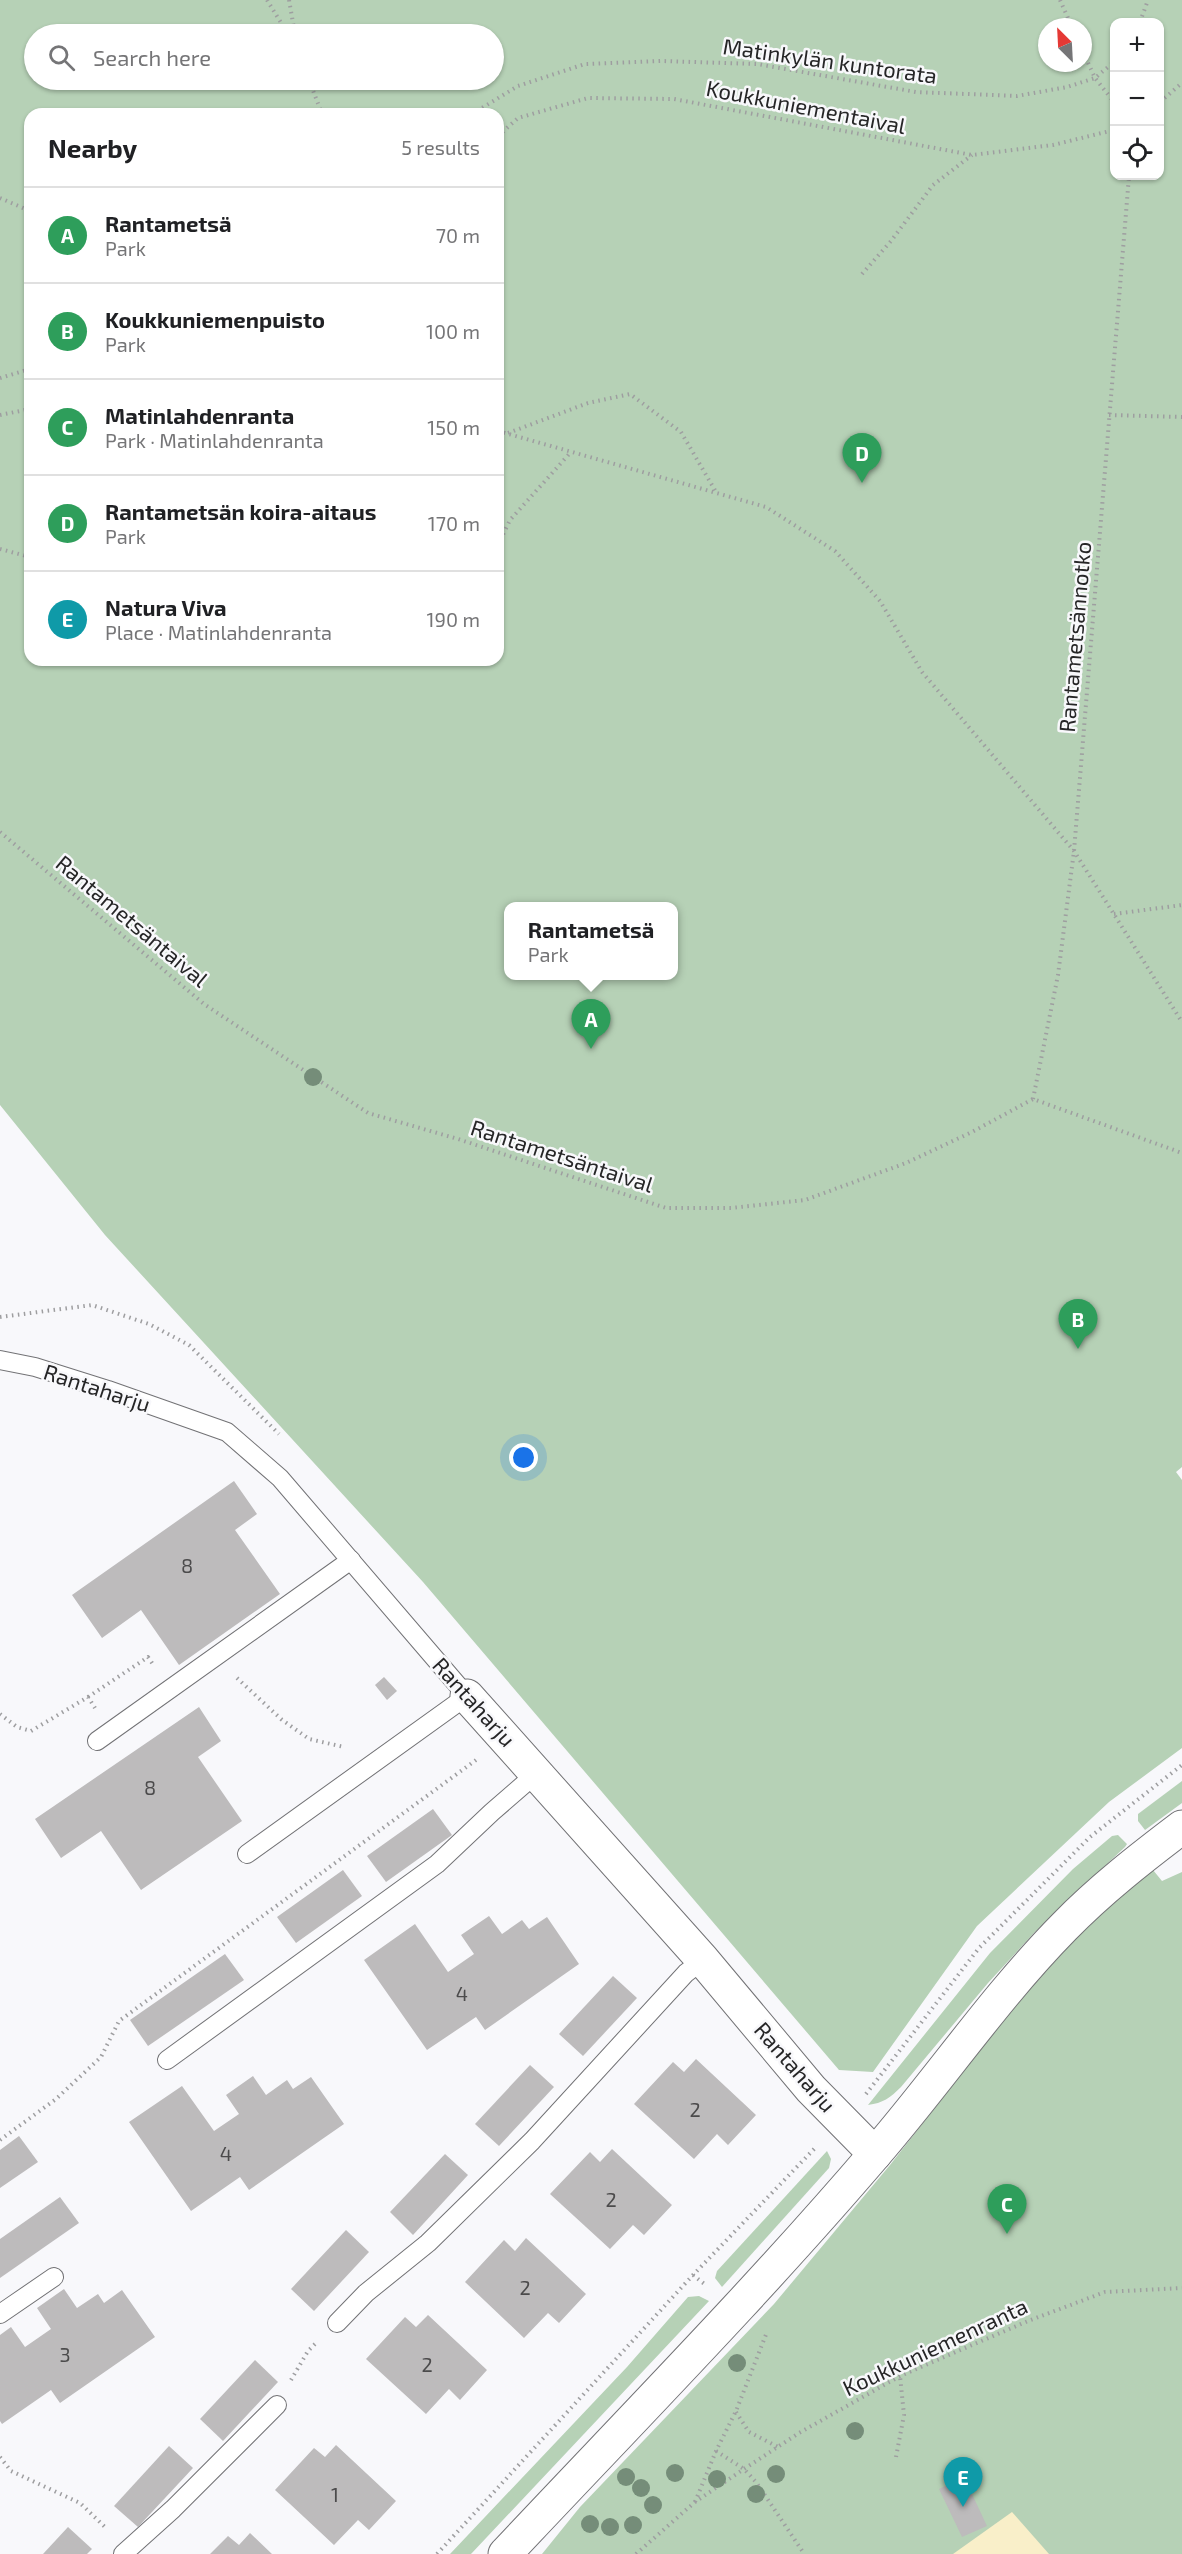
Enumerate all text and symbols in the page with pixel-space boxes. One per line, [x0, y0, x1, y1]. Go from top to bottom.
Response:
north arrow [1038, 18, 1092, 72]
map controls [1110, 18, 1164, 180]
button: + [1110, 18, 1164, 72]
search box [24, 24, 504, 90]
street label: Matinkylän kuntorata [721, 32, 939, 88]
icon: search [45, 41, 78, 74]
text: Search here [93, 44, 211, 70]
button: − [1110, 72, 1164, 126]
street label: Koukkuniementaival [704, 74, 909, 138]
button: locate [1110, 126, 1164, 180]
text: Nearby [48, 132, 137, 163]
text: 5 results [401, 135, 480, 159]
text: Rantametsä [105, 210, 232, 236]
text: A [61, 223, 74, 247]
text: 70 m [436, 223, 480, 247]
text: Park [105, 236, 146, 260]
text: Koukkuniemenpuisto [105, 306, 325, 332]
text: B [61, 319, 74, 343]
text: 100 m [426, 319, 480, 343]
text: Park [105, 332, 146, 356]
text: Matinlahdenranta [105, 402, 294, 428]
text: C [62, 415, 73, 439]
text: 150 m [427, 415, 480, 439]
text: Park · Matinlahdenranta [105, 428, 324, 452]
pin: D [842, 434, 882, 483]
text: Rantametsän koira-aitaus [105, 498, 376, 524]
text: D [61, 511, 74, 535]
text: 170 m [428, 511, 480, 535]
text: Park [105, 524, 146, 548]
street label: Rantametsännotko [1053, 540, 1095, 733]
text: Natura Viva [105, 594, 227, 620]
text: E [62, 607, 73, 631]
text: 190 m [427, 607, 480, 631]
text: Place · Matinlahdenranta [105, 620, 332, 644]
street label: Rantametsäntaival [51, 849, 214, 992]
popup [504, 902, 678, 980]
text: Rantametsä [528, 916, 654, 942]
text: Park [528, 942, 569, 966]
pin: A [572, 1000, 610, 1049]
street label: Rantametsäntaival [468, 1113, 657, 1197]
pin: B [1058, 1300, 1098, 1349]
street label: Rantaharju [40, 1358, 154, 1417]
your location [509, 1443, 538, 1472]
house number: 8 [181, 1553, 193, 1577]
street label: Rantaharju [427, 1652, 521, 1752]
house number: 8 [144, 1775, 156, 1799]
house number: 4 [456, 1981, 468, 2005]
street label: Rantaharju [749, 2016, 842, 2117]
house number: 2 [689, 2097, 701, 2121]
house number: 4 [220, 2141, 232, 2165]
pin: C [988, 2184, 1026, 2234]
house number: 2 [605, 2187, 617, 2211]
house number: 2 [519, 2275, 531, 2299]
street label: Koukkuniemenranta [838, 2292, 1031, 2400]
house number: 3 [59, 2342, 71, 2366]
house number: 2 [421, 2352, 433, 2376]
pin: E [944, 2458, 982, 2507]
house number: 1 [331, 2482, 339, 2506]

